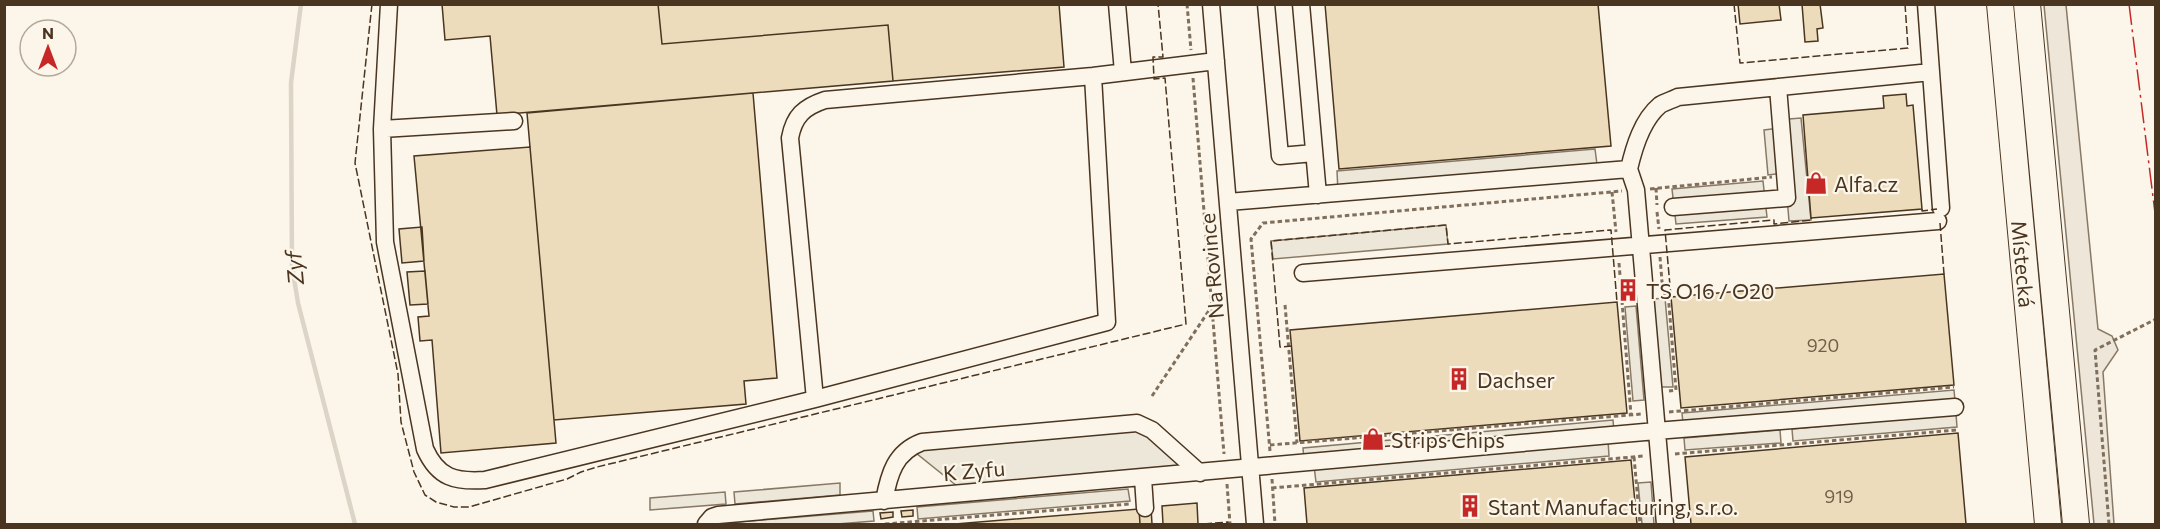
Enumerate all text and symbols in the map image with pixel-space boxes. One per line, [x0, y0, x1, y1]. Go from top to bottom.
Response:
north arrow [18, 18, 78, 78]
text: N [42, 23, 54, 42]
shop icon: Alfa.cz [1803, 170, 1829, 196]
place label: Alfa.cz [1834, 171, 1898, 196]
street label: Na Rovince [1194, 212, 1228, 320]
street label: Místecká [2008, 219, 2040, 308]
water label: Zyf [279, 248, 309, 287]
building icon: TS O16 / O20 [1615, 277, 1641, 303]
place label: TS O16 / O20 [1646, 278, 1775, 303]
house number: 920 [1807, 334, 1839, 356]
building icon: Dachser [1446, 366, 1472, 392]
place label: Dachser [1477, 367, 1555, 392]
shop icon: Strips Chips [1360, 426, 1386, 452]
place label: Strips Chips [1391, 427, 1505, 452]
street label: K Zyfu [942, 455, 1006, 485]
house number: 919 [1824, 485, 1854, 507]
building icon: Stant Manufacturing, s.r.o. [1457, 493, 1483, 519]
place label: Stant Manufacturing, s.r.o. [1488, 494, 1738, 519]

